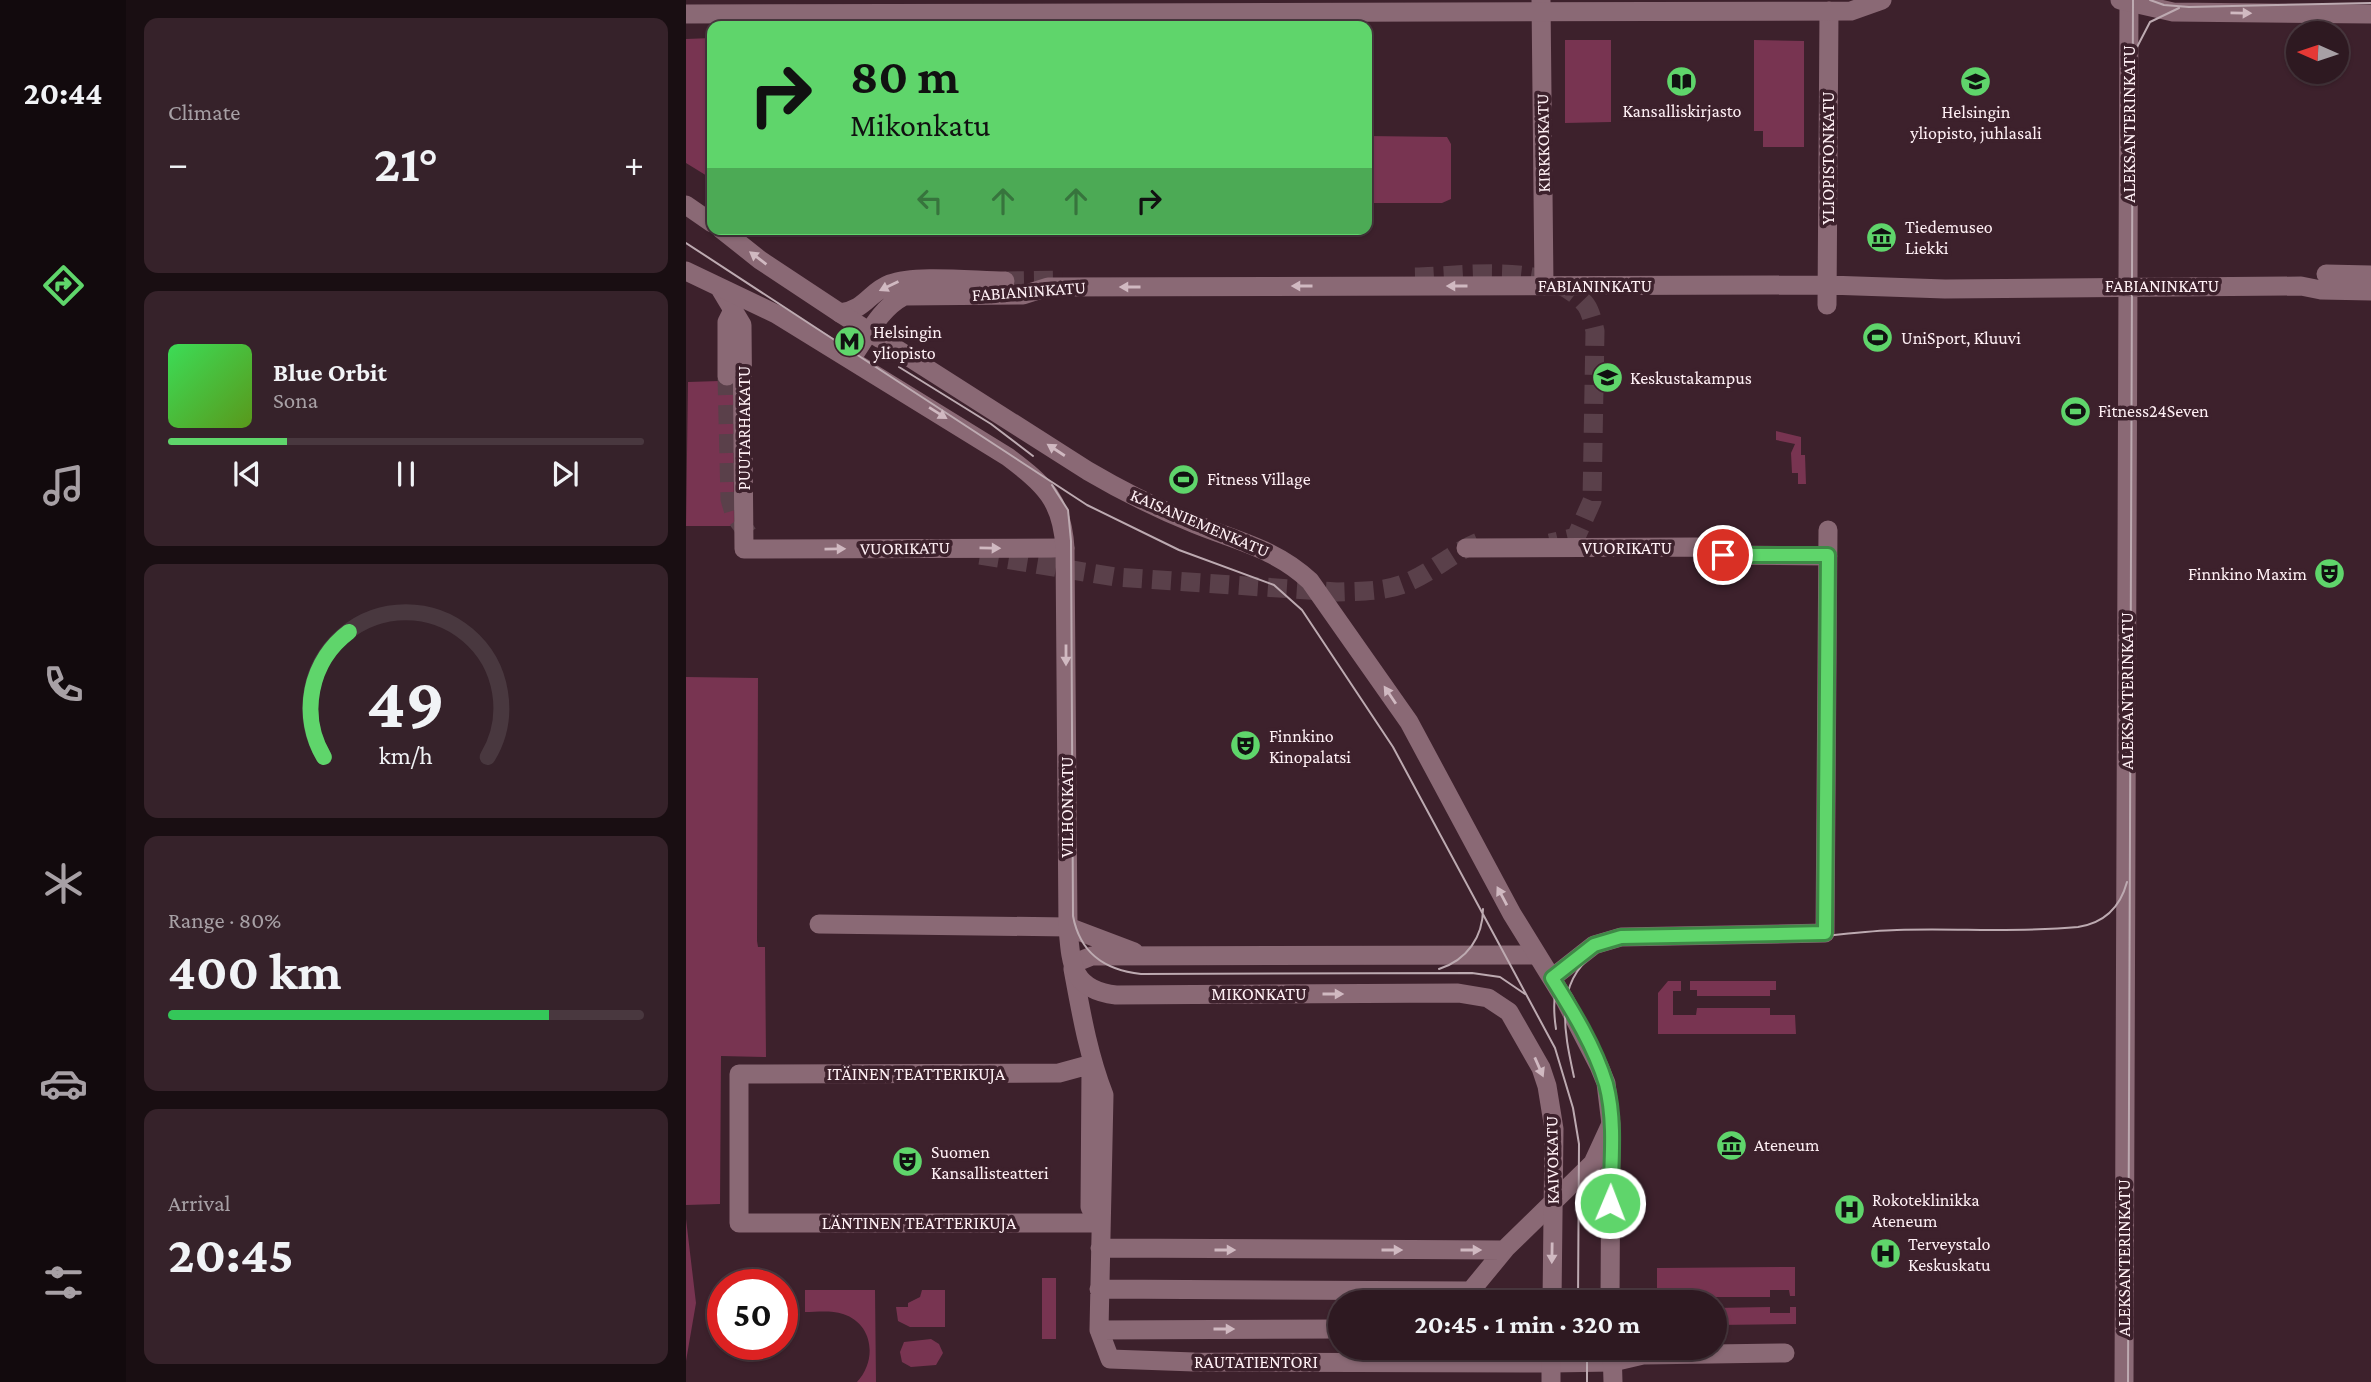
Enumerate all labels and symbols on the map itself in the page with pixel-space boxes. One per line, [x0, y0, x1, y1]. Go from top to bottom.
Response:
one-way arrow [2231, 8, 2253, 19]
north arrow [2286, 21, 2348, 84]
street label: ALEKSANTERINKATU [2119, 45, 2139, 203]
library icon: Kansalliskirjasto [1665, 64, 1699, 98]
school or university icon: Helsingin yliopisto, juhlasali [1959, 64, 1993, 98]
street label: YLIOPISTONKATU [1818, 91, 1838, 225]
street label: KIRKKOKATU [1532, 93, 1554, 193]
place label: Kansalliskirjasto [1622, 101, 1742, 122]
place label: Helsingin yliopisto, juhlasali [1909, 102, 2042, 144]
place label: Tiedemuseo Liekki [1905, 217, 1993, 258]
museum icon: Tiedemuseo Liekki [1865, 220, 1899, 254]
one-way arrow [749, 250, 767, 265]
street label: FABIANINKATU [1538, 276, 1652, 296]
street label: FABIANINKATU [2105, 276, 2219, 296]
street label: FABIANINKATU [971, 277, 1087, 305]
one-way arrow [879, 280, 899, 292]
one-way arrow [1291, 280, 1313, 292]
one-way arrow [1446, 280, 1468, 292]
one-way arrow [1119, 281, 1141, 293]
sports icon: UniSport, Kluuvi [1861, 321, 1895, 355]
place label: Helsingin yliopisto [872, 322, 942, 363]
metro station icon: Helsingin yliopisto [833, 325, 867, 359]
place label: UniSport, Kluuvi [1901, 328, 2021, 348]
school or university icon: Keskustakampus [1590, 361, 1624, 395]
street label: PUUTARHAKATU [734, 366, 754, 490]
place label: Keskustakampus [1630, 368, 1752, 388]
sports icon: Fitness24Seven [2058, 394, 2092, 428]
place label: Fitness24Seven [2098, 401, 2209, 421]
one-way arrow [928, 407, 948, 420]
one-way arrow [1046, 444, 1066, 457]
sports icon: Fitness Village [1167, 462, 1201, 496]
place label: Fitness Village [1207, 469, 1311, 489]
street label: KAISANIEMENKATU [1128, 485, 1272, 561]
pin [1693, 525, 1753, 585]
street label: VUORIKATU [860, 537, 950, 559]
street label: VUORIKATU [1582, 538, 1672, 558]
one-way arrow [979, 542, 1001, 554]
one-way arrow [824, 543, 846, 555]
theatre icon: Finnkino Maxim [2313, 557, 2347, 591]
place label: Finnkino Maxim [2188, 564, 2308, 584]
street label: ALEKSANTERINKATU [2117, 612, 2137, 770]
one-way arrow [1060, 644, 1072, 666]
one-way arrow [1384, 685, 1397, 704]
place label: Finnkino Kinopalatsi [1269, 726, 1351, 767]
theatre icon: Finnkino Kinopalatsi [1229, 729, 1263, 763]
street label: VILHONKATU [1057, 756, 1077, 858]
one-way arrow [1496, 886, 1508, 906]
street label: MIKONKATU [1211, 984, 1307, 1004]
one-way arrow [1322, 988, 1344, 999]
one-way arrow [1533, 1057, 1545, 1077]
street label: ITÄINEN TEATTERIKUJA [827, 1064, 1006, 1084]
street label: KAIVOKATU [1541, 1115, 1563, 1205]
museum icon: Ateneum [1714, 1128, 1748, 1162]
place label: Ateneum [1754, 1135, 1820, 1155]
place label: Suomen Kansallisteatteri [931, 1142, 1049, 1183]
theatre icon: Suomen Kansallisteatteri [891, 1145, 925, 1179]
position arrow [1573, 1166, 1647, 1240]
street label: ALEKSANTERINKATU [2114, 1179, 2134, 1337]
place label: Rokoteklinikka Ateneum [1872, 1190, 1980, 1231]
hospital icon: Rokoteklinikka Ateneum [1832, 1193, 1866, 1227]
street label: LÄNTINEN TEATTERIKUJA [822, 1213, 1017, 1233]
place label: Terveystalo Keskuskatu [1908, 1234, 1991, 1275]
hospital icon: Terveystalo Keskuskatu [1868, 1237, 1902, 1271]
one-way arrow [1547, 1243, 1558, 1265]
one-way arrow [1214, 1244, 1236, 1256]
one-way arrow [1382, 1244, 1404, 1256]
one-way arrow [1461, 1244, 1483, 1256]
speed limit sign: 50 [707, 1269, 798, 1360]
one-way arrow [1213, 1323, 1235, 1335]
street label: RAUTATIENTORI [1194, 1352, 1318, 1372]

